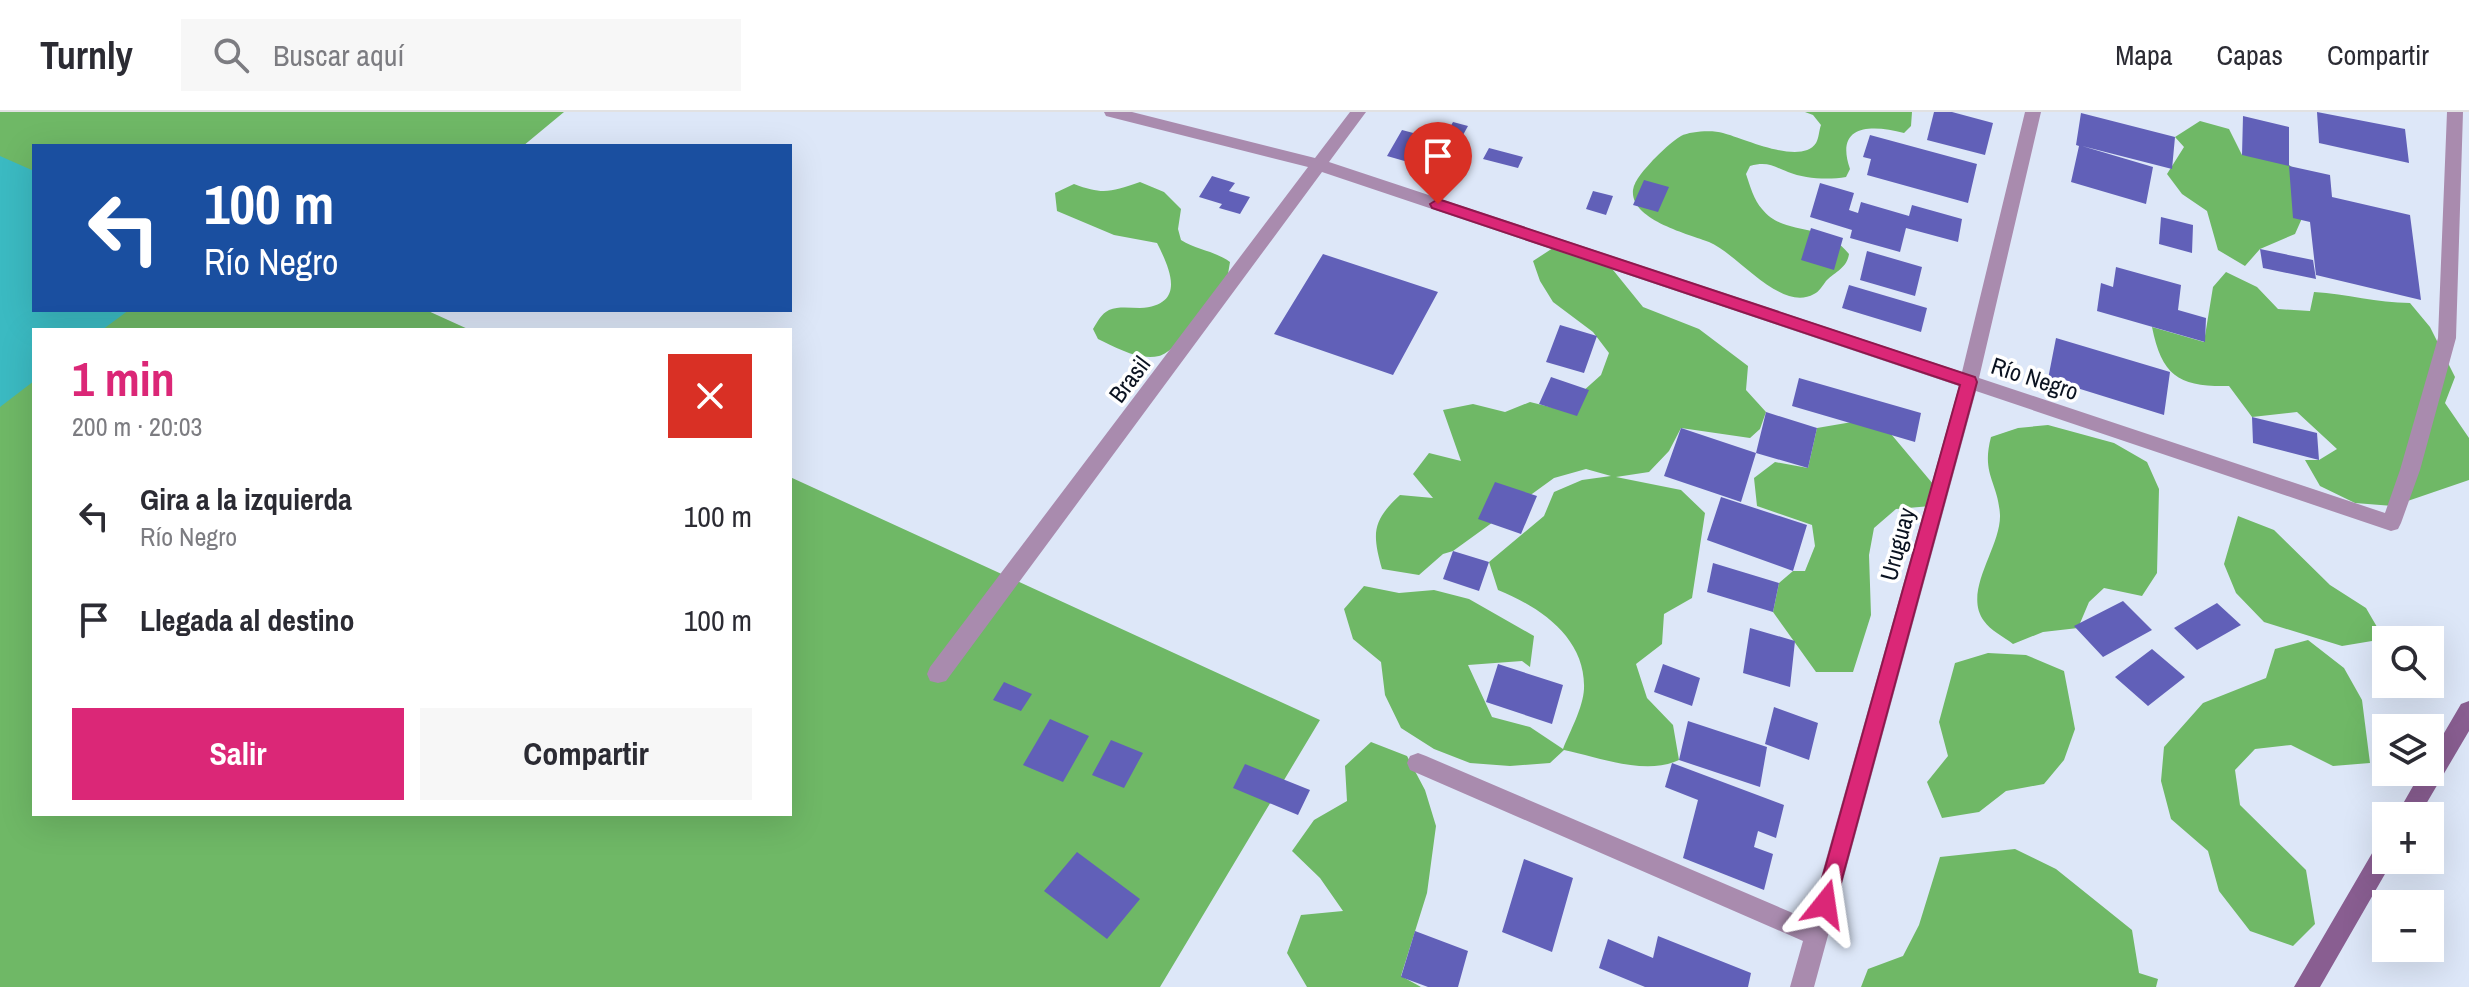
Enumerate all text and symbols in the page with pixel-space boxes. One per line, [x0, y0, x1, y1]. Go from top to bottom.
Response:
search box [181, 19, 741, 91]
text: Turnly [40, 30, 133, 81]
icon: search [209, 33, 253, 77]
text: Buscar aquí [273, 35, 404, 75]
text: Mapa [2115, 36, 2173, 74]
text: Capas [2217, 36, 2283, 74]
text: Compartir [2327, 36, 2429, 74]
pin [1404, 122, 1472, 204]
icon: arrive [1416, 134, 1460, 178]
text: 100 m [204, 166, 334, 241]
icon: left [72, 176, 176, 280]
text: Río Negro [204, 238, 339, 286]
text: 1 min [72, 346, 175, 411]
street label: Brasil [1101, 349, 1157, 409]
street label: Río Negro [1987, 349, 2083, 407]
button: close [668, 354, 752, 438]
text: 200 m · 20:03 [72, 409, 202, 444]
text: Gira a la izquierda [140, 479, 352, 519]
icon: left [72, 494, 116, 538]
text: 100 m [684, 496, 752, 536]
street label: Uruguay [1872, 504, 1922, 584]
text: Río Negro [140, 519, 237, 554]
icon: arrive [72, 598, 116, 642]
text: Llegada al destino [140, 600, 355, 640]
text: 100 m [684, 600, 752, 640]
map controls [2372, 626, 2444, 962]
button: search [2372, 626, 2444, 698]
button: Salir [72, 708, 404, 800]
button: Compartir [420, 708, 752, 800]
button: layers [2372, 714, 2444, 786]
button: + [2372, 802, 2444, 874]
position arrow [1783, 862, 1867, 946]
button: − [2372, 890, 2444, 962]

